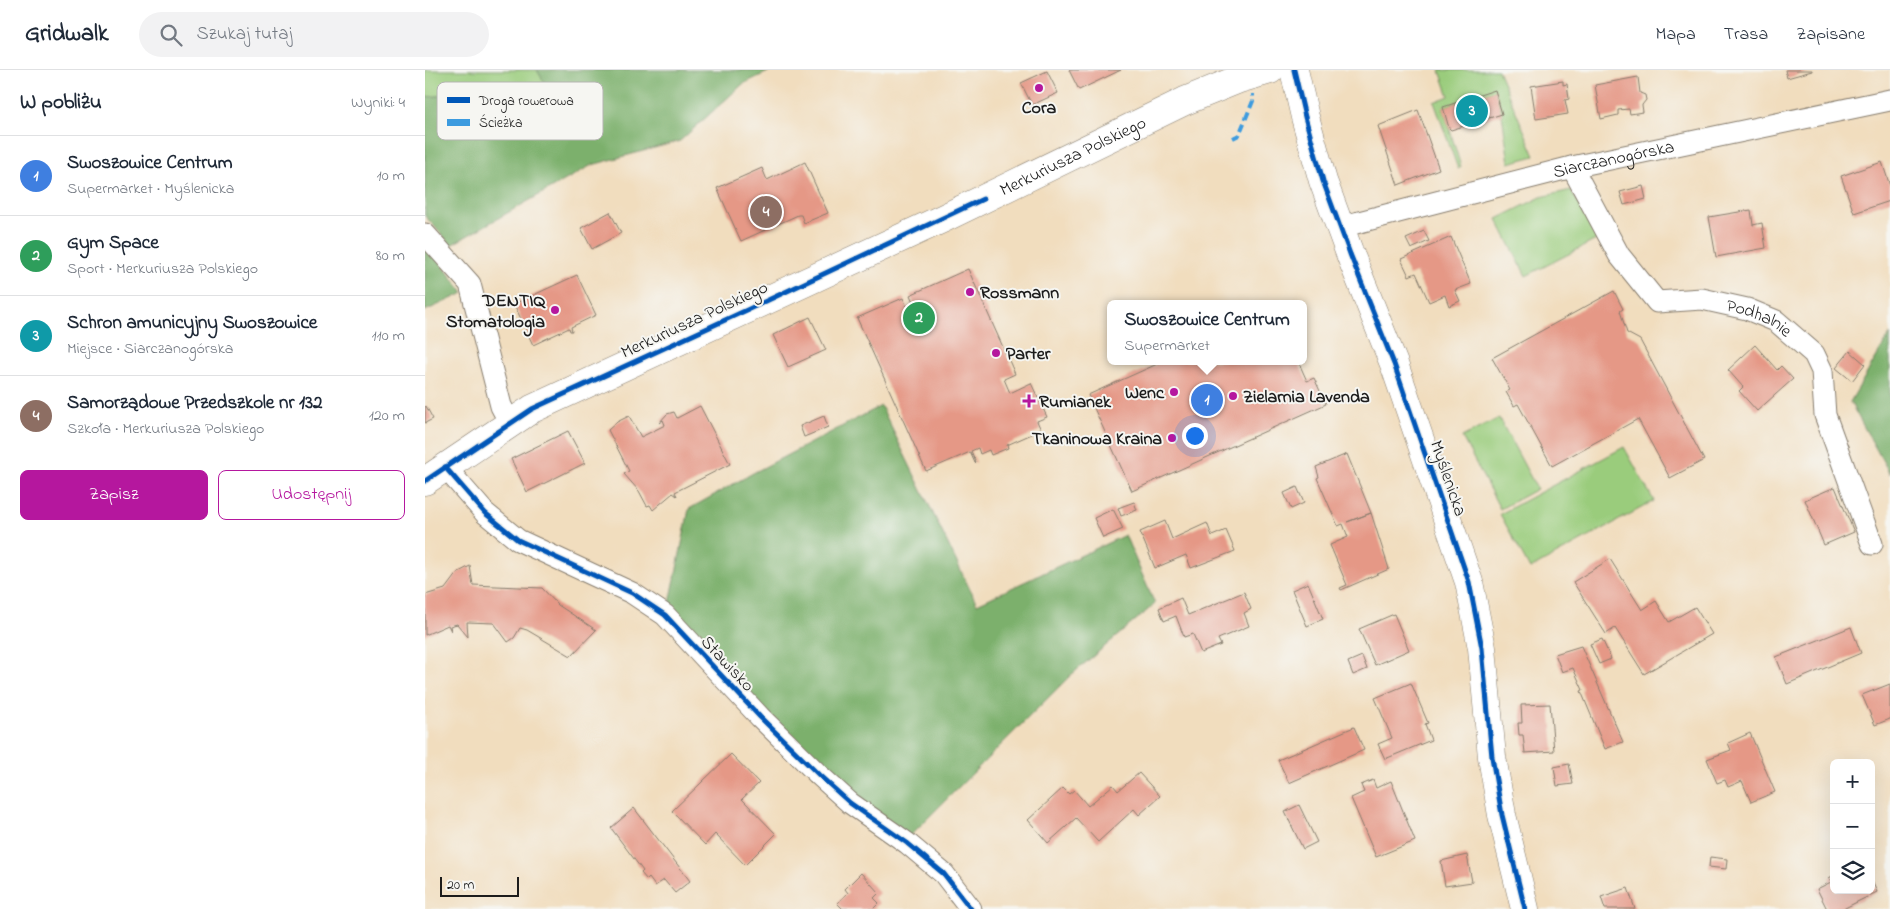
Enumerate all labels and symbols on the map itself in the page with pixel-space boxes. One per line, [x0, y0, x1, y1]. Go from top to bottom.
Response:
legend [437, 82, 603, 140]
marker: Cora [1033, 82, 1045, 94]
text: Droga rowerowa [478, 91, 574, 113]
pin: 3 [1456, 92, 1488, 130]
place label: Cora [1022, 96, 1057, 122]
street label: Merkuriusza Polskiego [996, 111, 1151, 204]
text: Ścieżka [479, 113, 523, 134]
street label: Siarczanogórska [1550, 135, 1677, 186]
pin: 4 [750, 193, 782, 231]
street label: Merkuriusza Polskiego [617, 275, 773, 367]
place label: Rossmann [980, 281, 1059, 307]
marker: Rossmann [964, 286, 976, 298]
place label: DENTIQ Stomatologia [446, 289, 546, 337]
street label: Podhalnie [1724, 294, 1798, 345]
pin: 2 [903, 299, 935, 337]
marker: DENTIQ Stomatologia [549, 304, 561, 316]
place label: Parter [1006, 342, 1051, 368]
marker: Parter [990, 347, 1002, 359]
place label: Wenc [1125, 381, 1165, 407]
pin: 1 [1191, 381, 1223, 419]
place label: Zielarnia Lavenda [1243, 385, 1370, 411]
marker: Wenc [1168, 386, 1180, 398]
place label: Rumianek [1039, 390, 1112, 416]
marker: Zielarnia Lavenda [1227, 390, 1239, 402]
marker: Rumianek [1023, 395, 1035, 407]
your location [1182, 423, 1208, 449]
place label: Tkaninowa Kraina [1032, 427, 1162, 453]
marker: Tkaninowa Kraina [1166, 432, 1178, 444]
street label: Myślenicka [1422, 437, 1472, 520]
street label: Stawisko [694, 630, 759, 698]
scale bar [440, 874, 519, 897]

